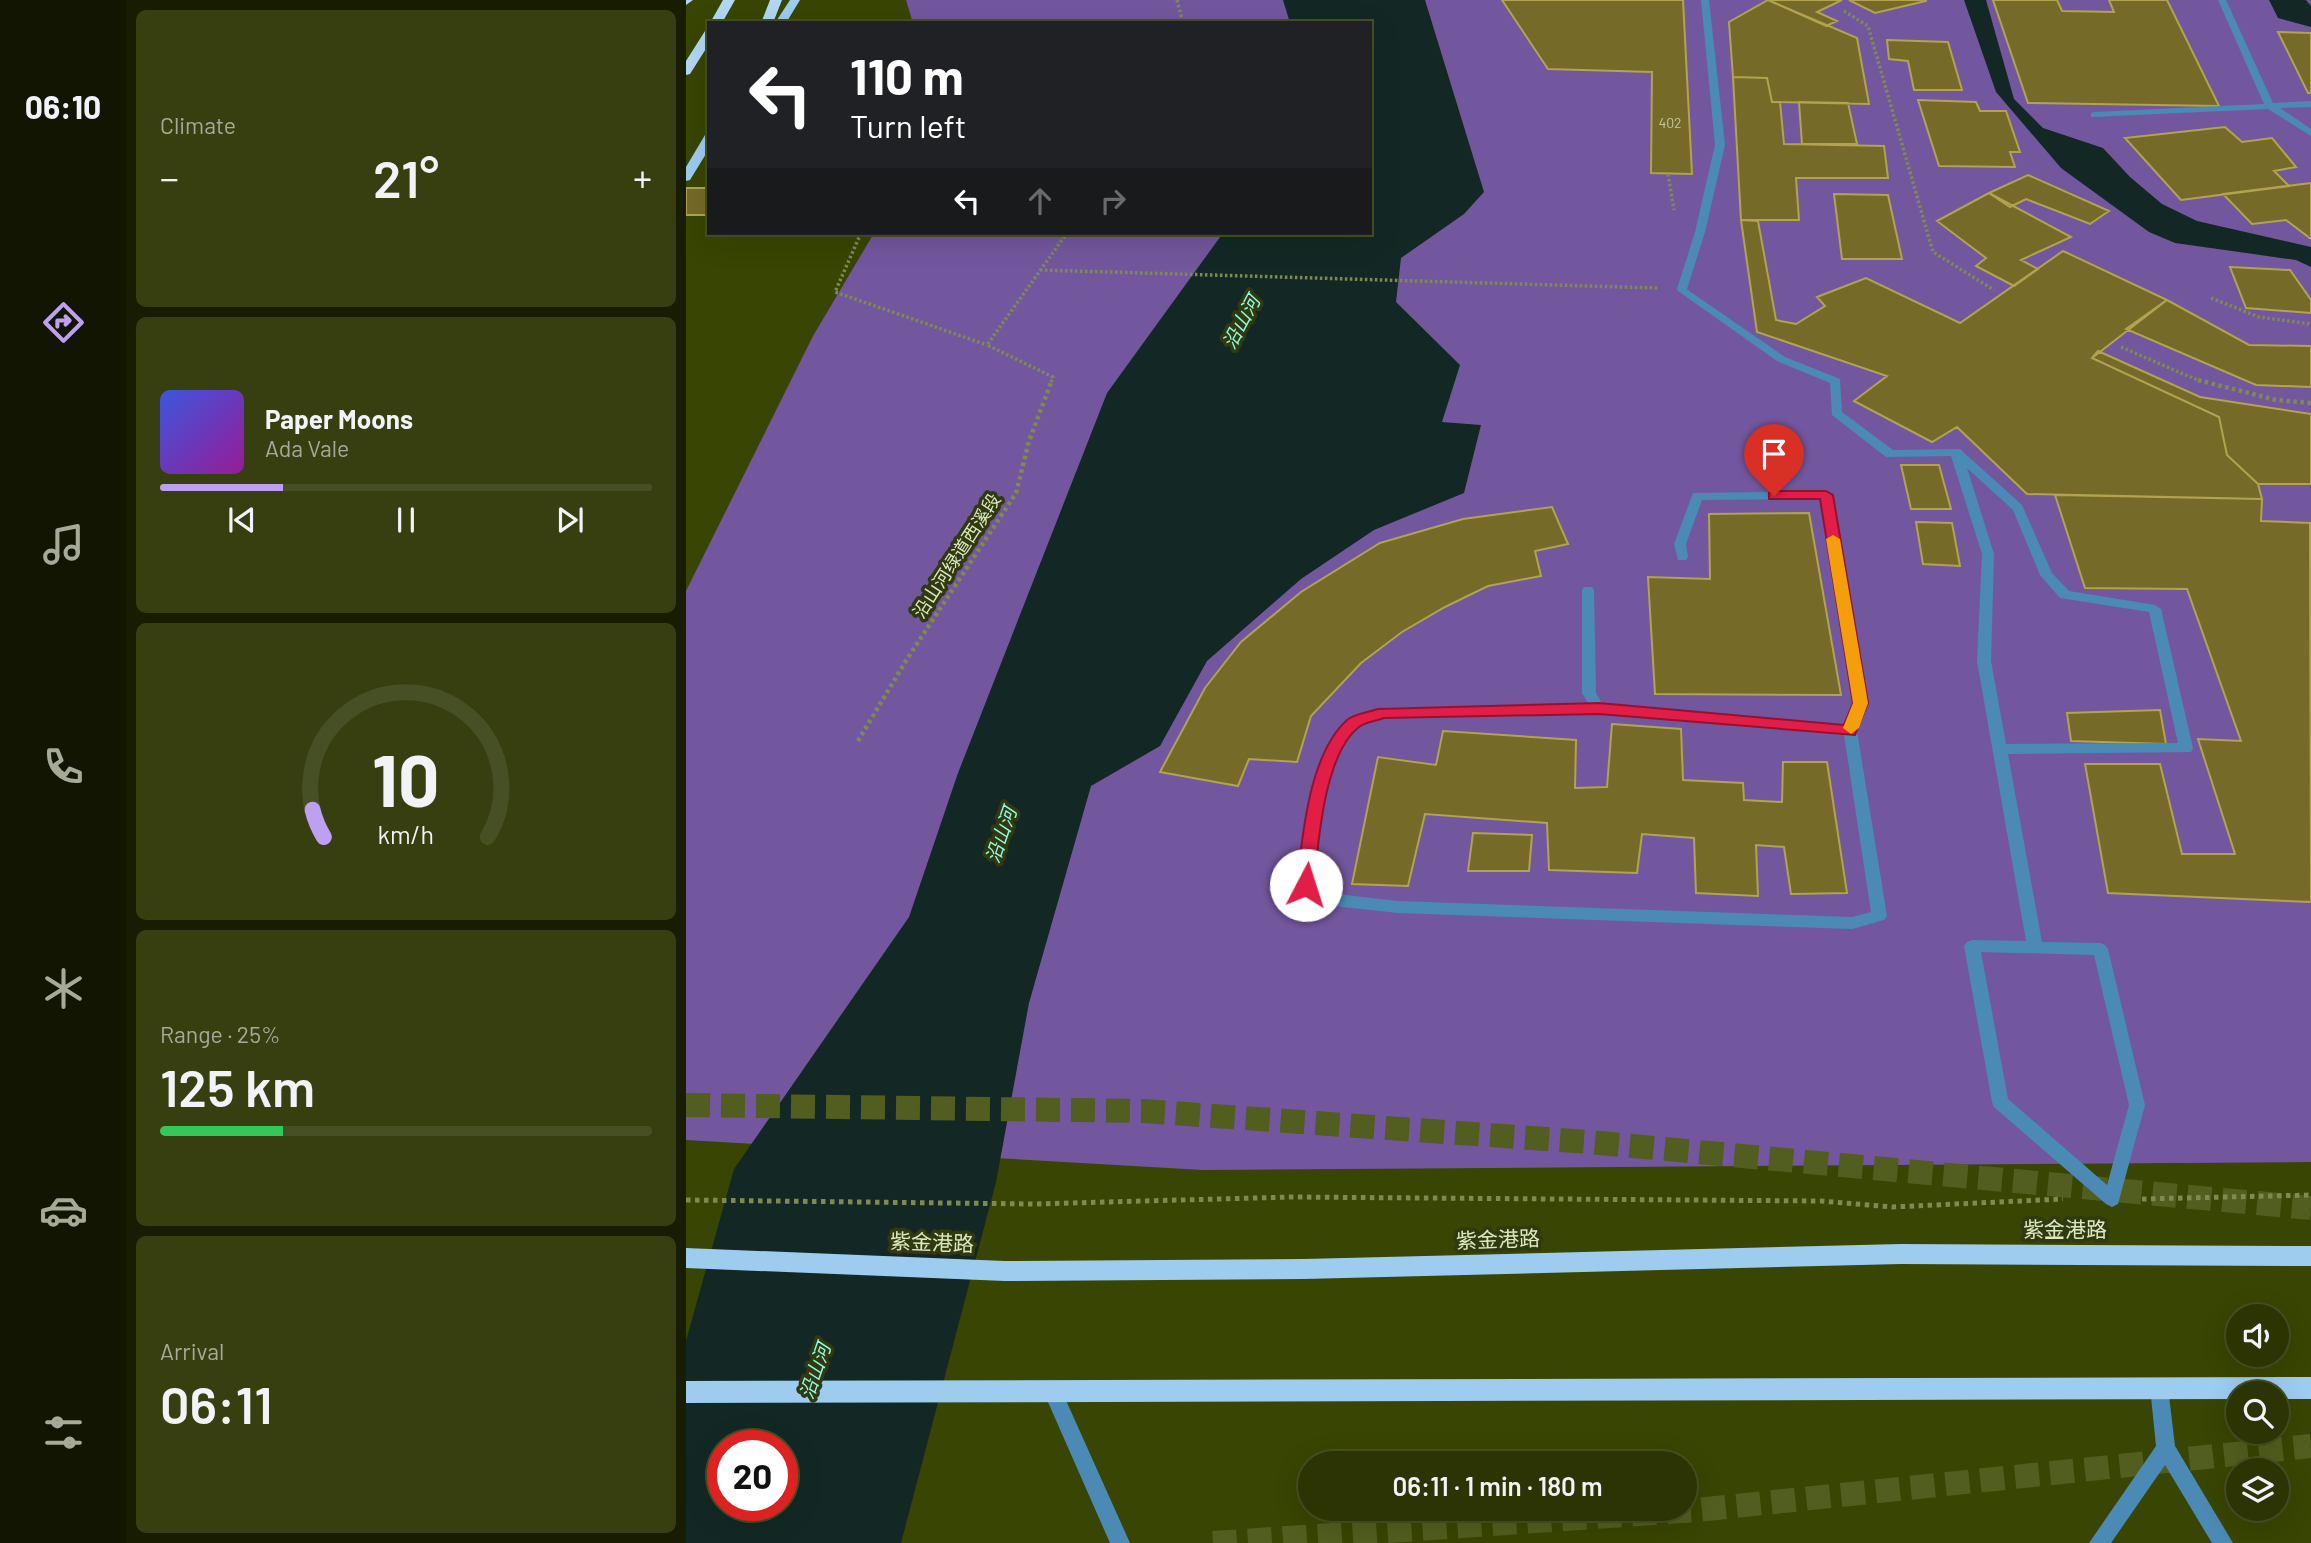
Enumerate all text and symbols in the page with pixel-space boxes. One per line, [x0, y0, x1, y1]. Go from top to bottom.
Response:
text: 110 m [850, 46, 964, 105]
icon: left [735, 49, 826, 140]
text: 06:10 [25, 87, 101, 125]
text: Turn left [850, 106, 967, 144]
text: Climate [160, 111, 236, 139]
house number: 402 [1658, 114, 1682, 131]
text: 21° [373, 146, 439, 208]
text: − [160, 154, 179, 200]
text: + [633, 154, 652, 200]
icon: left [948, 182, 986, 220]
icon: ahead [1021, 182, 1059, 220]
icon: right [1094, 182, 1132, 220]
water label: 沿山河 [1217, 288, 1266, 352]
icon: directions [39, 298, 88, 347]
text: Paper Moons [265, 403, 413, 434]
pin [1744, 424, 1804, 496]
text: Ada Vale [265, 434, 349, 462]
icon: arrive [1755, 435, 1793, 473]
street label: 沿山河绿道西溪段 [908, 489, 1005, 622]
icon: previous [223, 501, 261, 539]
icon: pause [387, 501, 425, 539]
icon: next [551, 501, 589, 539]
icon: music [39, 520, 88, 569]
text: 10 [372, 735, 440, 823]
icon: phone [39, 742, 88, 791]
water label: 沿山河 [980, 800, 1022, 866]
text: km/h [378, 819, 434, 849]
position arrow [1269, 848, 1343, 922]
icon: climate [39, 964, 88, 1013]
text: Range · 25% [160, 1020, 280, 1048]
text: 125 km [160, 1055, 315, 1117]
icon: car [39, 1186, 88, 1235]
street label: 紫金港路 [2023, 1216, 2107, 1241]
street label: 紫金港路 [1456, 1225, 1540, 1252]
street label: 紫金港路 [890, 1228, 974, 1255]
map controls [2226, 1304, 2289, 1521]
button: sound [2226, 1304, 2289, 1367]
water label: 沿山河 [794, 1336, 836, 1402]
text: Arrival [160, 1337, 224, 1365]
text: 06:11 [160, 1372, 273, 1434]
button: search [2226, 1381, 2289, 1444]
icon: filters [39, 1408, 88, 1457]
speed limit sign: 20 [707, 1430, 798, 1521]
button: layers [2226, 1458, 2289, 1521]
text: 06:11 · 1 min · 180 m [1392, 1470, 1603, 1501]

